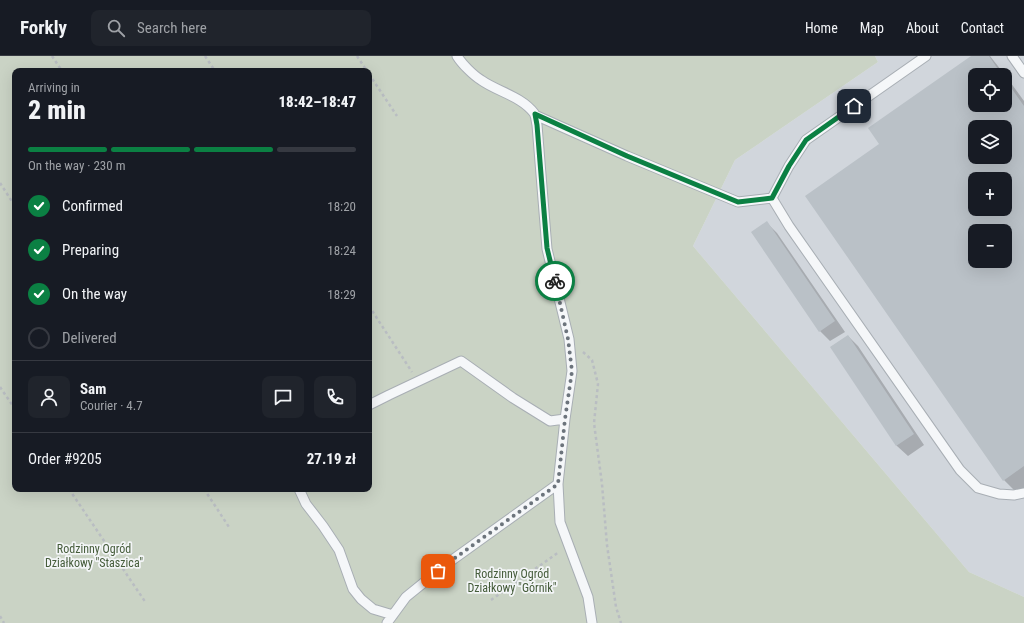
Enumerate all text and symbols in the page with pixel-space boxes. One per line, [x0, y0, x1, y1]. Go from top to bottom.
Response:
search box [91, 10, 371, 46]
text: Forkly [20, 16, 67, 39]
icon: search [105, 17, 127, 39]
text: Search here [137, 19, 207, 37]
text: Home [805, 20, 838, 36]
text: Map [860, 20, 884, 36]
text: About [906, 20, 939, 36]
text: Contact [961, 20, 1004, 36]
map controls [968, 68, 1012, 268]
button: locate [968, 68, 1012, 112]
text: Arriving in [28, 80, 80, 95]
pin [837, 89, 871, 123]
text: 18:42–18:47 [278, 93, 356, 111]
text: 2 min [28, 95, 86, 125]
icon: home [843, 95, 865, 117]
button: layers [968, 120, 1012, 164]
text: On the way · 230 m [28, 158, 125, 173]
button: + [968, 172, 1012, 216]
icon: check [28, 195, 50, 217]
text: Confirmed [62, 197, 123, 215]
text: 18:20 [327, 199, 356, 214]
button: − [968, 224, 1012, 268]
icon: check [28, 239, 50, 261]
text: Preparing [62, 241, 119, 259]
text: 18:24 [327, 243, 356, 258]
courier [535, 261, 575, 301]
icon: bike [544, 270, 566, 292]
icon: check [28, 283, 50, 305]
text: On the way [62, 285, 127, 303]
text: 18:29 [327, 287, 356, 302]
text: Delivered [62, 329, 117, 347]
button: person [28, 376, 70, 418]
button: chat [262, 376, 304, 418]
button: phone [314, 376, 356, 418]
text: Sam [80, 380, 106, 398]
text: Courier · 4.7 [80, 398, 143, 413]
text: Order #9205 [28, 450, 102, 468]
text: 27.19 zł [307, 450, 356, 468]
park label: Rodzinny Ogród Działkowy "Staszica" [45, 542, 143, 570]
pin [421, 554, 455, 588]
icon: bag [427, 560, 449, 582]
park label: Rodzinny Ogród Działkowy "Górnik" [467, 567, 557, 595]

